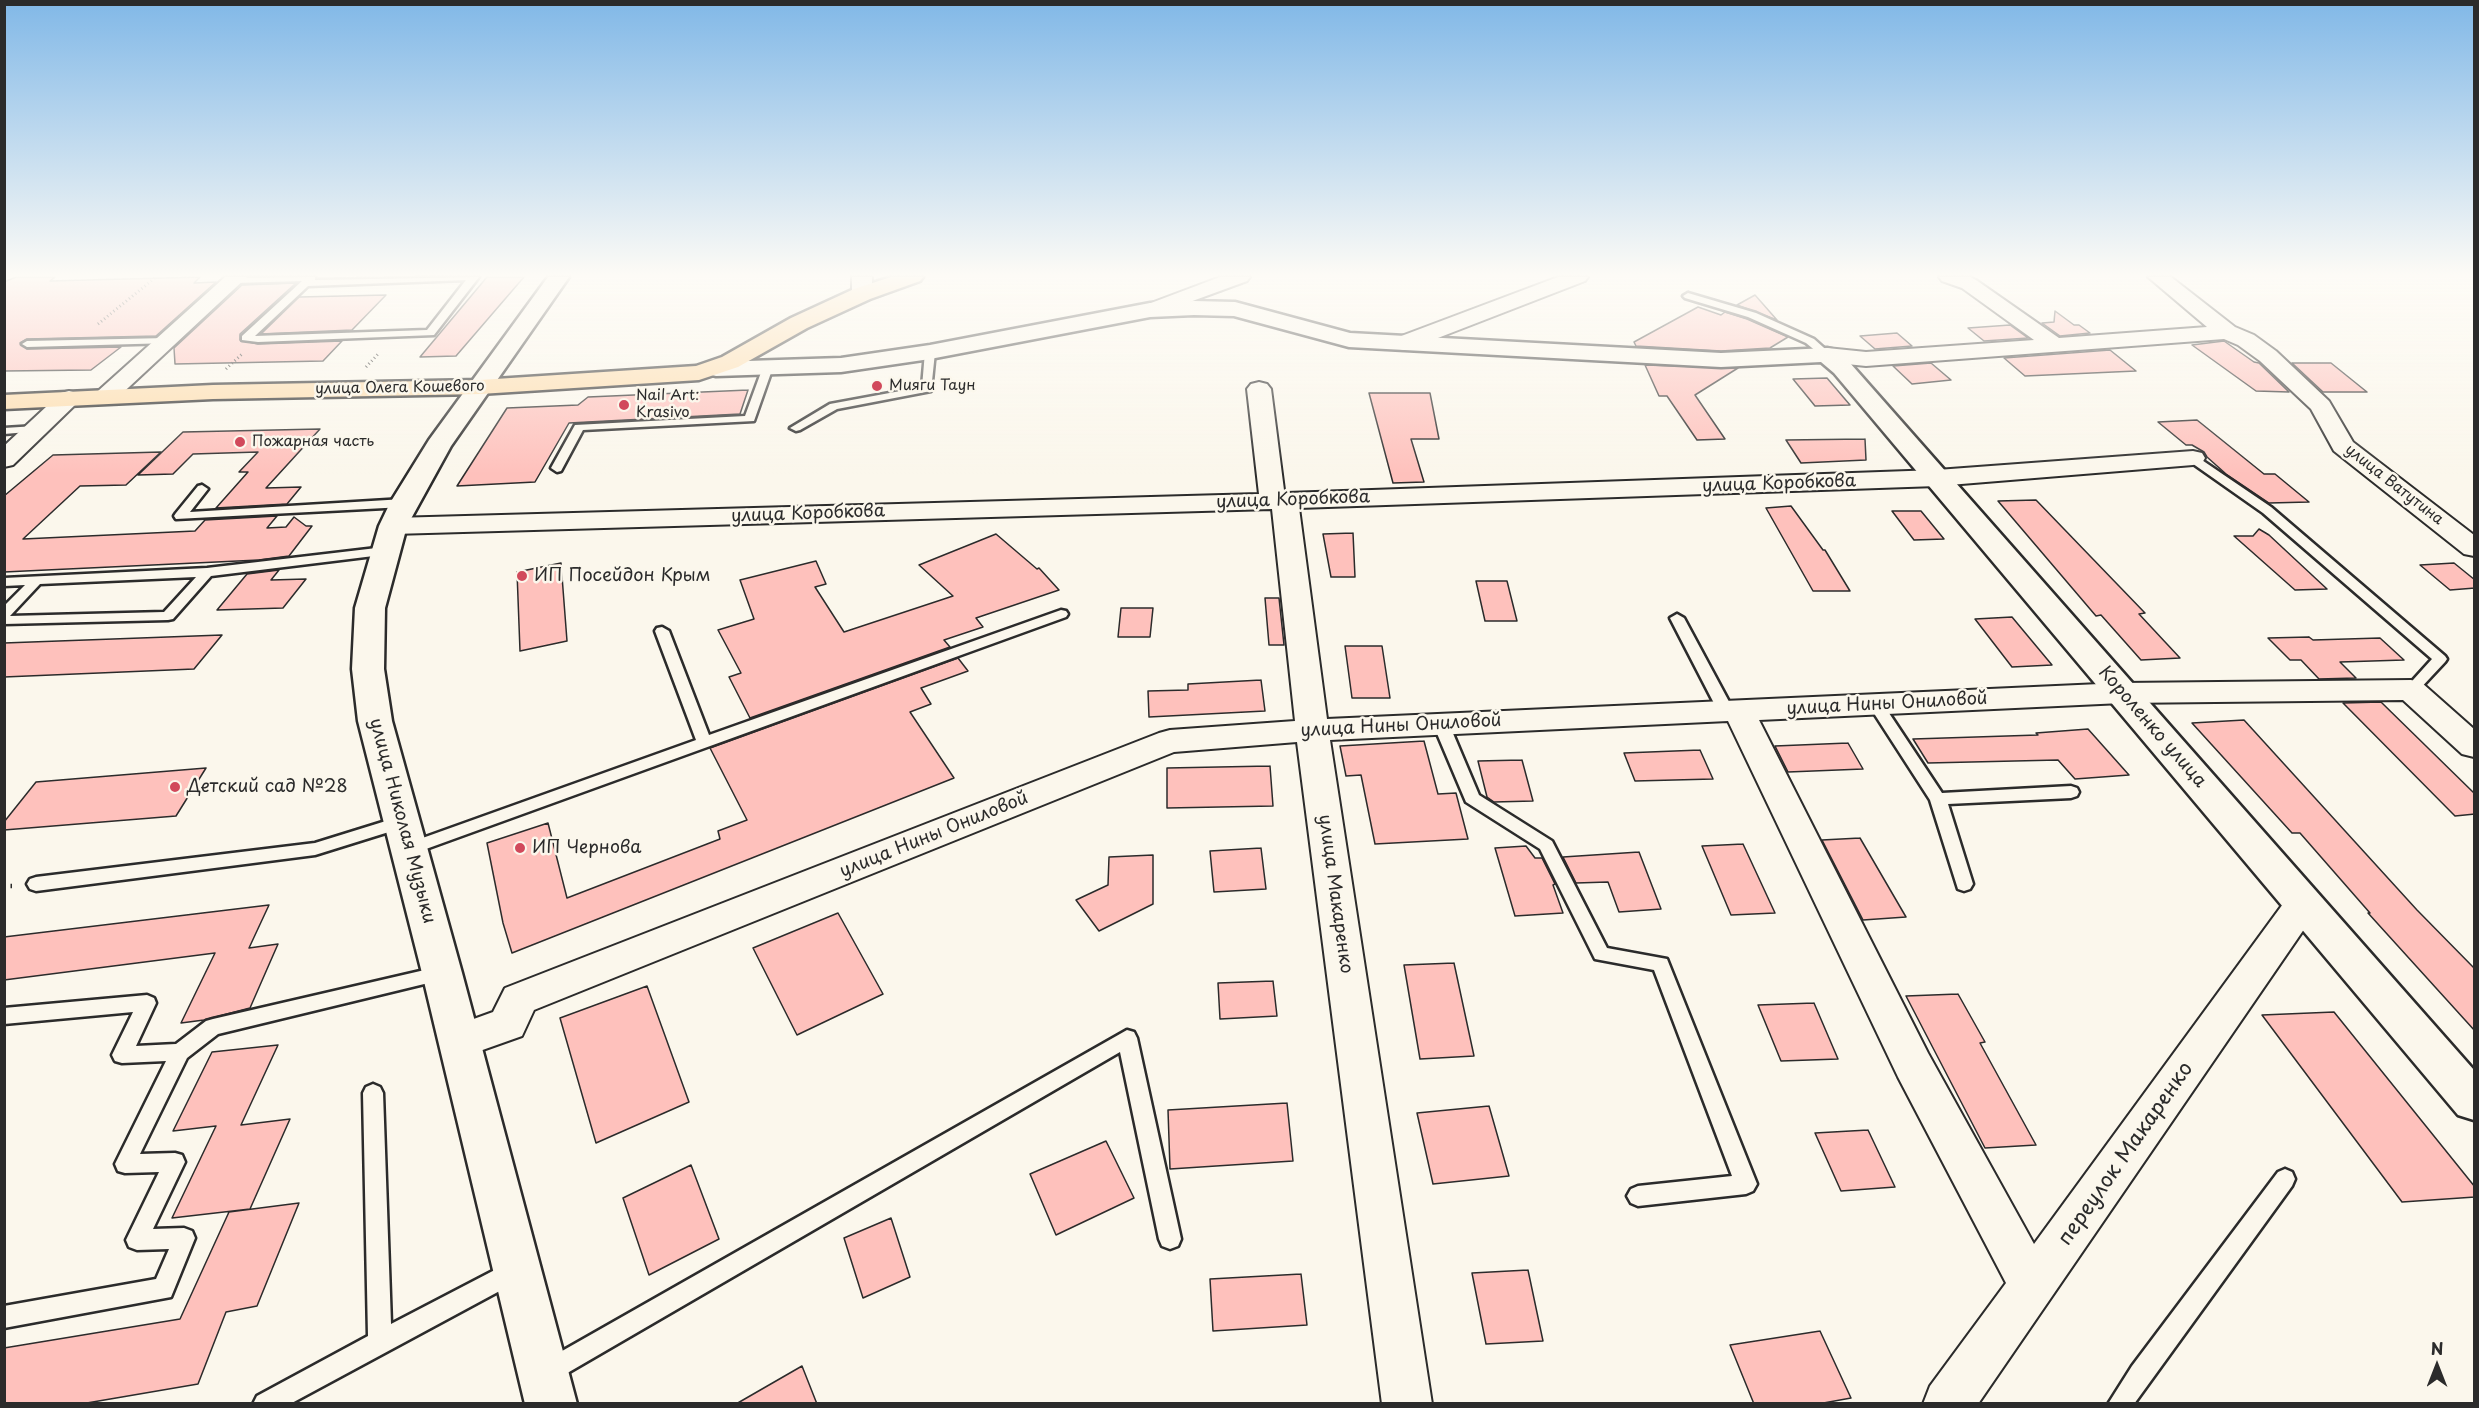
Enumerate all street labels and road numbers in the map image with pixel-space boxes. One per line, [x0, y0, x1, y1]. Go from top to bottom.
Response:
street label: улица Олега Кошевого [315, 378, 485, 398]
street label: улица Ватутина [2341, 441, 2447, 529]
street label: улица Коробкова [1702, 471, 1856, 497]
street label: улица Коробкова [1216, 487, 1370, 513]
street label: улица Коробкова [731, 501, 885, 527]
street label: Короленко улица [2093, 662, 2211, 792]
street label: улица Нины Ониловой [1786, 688, 1988, 720]
street label: улица Нины Ониловой [1300, 710, 1502, 742]
street label: улица Николая Музыки [364, 716, 440, 926]
street label: улица Нины Ониловой [837, 787, 1031, 883]
street label: улица Макаренко [1313, 813, 1357, 975]
street label: переулок Макаренко [2053, 1057, 2199, 1251]

